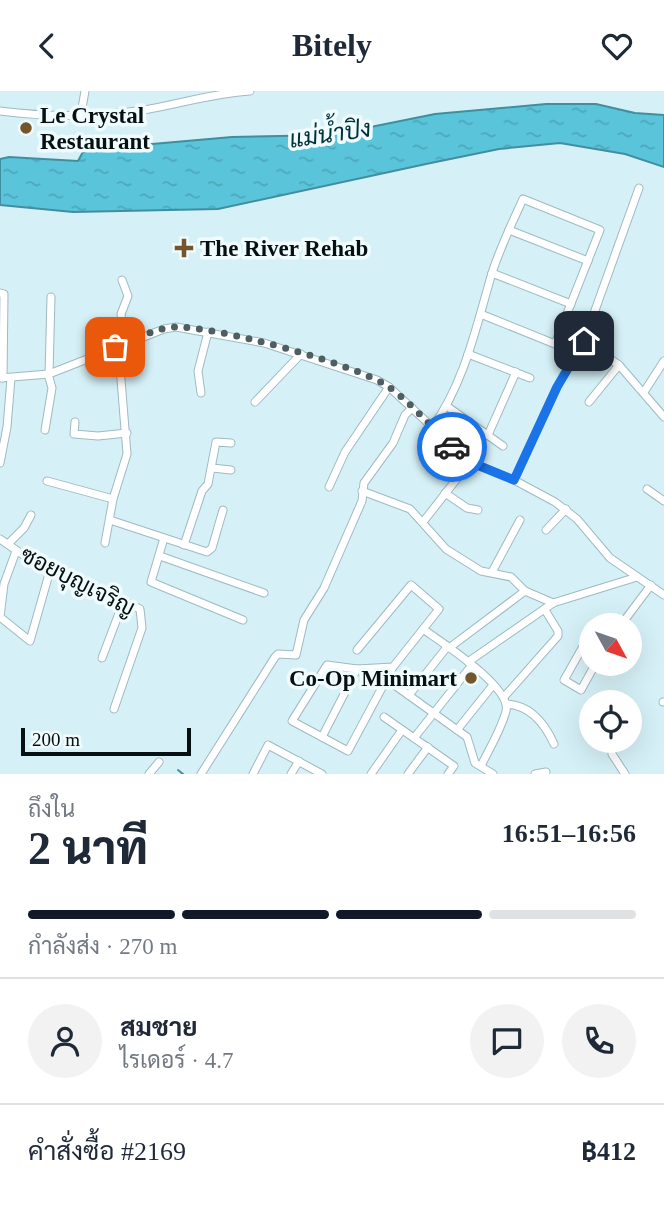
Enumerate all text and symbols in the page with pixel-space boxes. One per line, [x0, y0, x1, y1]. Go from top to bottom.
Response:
icon: back [28, 27, 66, 65]
text: Bitely [292, 27, 372, 63]
icon: heart [598, 27, 636, 65]
place label: Le Crystal Restaurant [40, 103, 150, 154]
water label: แม่น้ำปิง [287, 108, 373, 153]
marker: Le Crystal Restaurant [18, 120, 34, 136]
place label: The River Rehab [200, 236, 368, 261]
marker: The River Rehab [174, 238, 194, 258]
pin [554, 311, 614, 371]
pin [85, 317, 145, 377]
icon: home [565, 322, 603, 360]
icon: bag [96, 328, 134, 366]
courier [417, 412, 487, 482]
icon: car [433, 428, 471, 466]
street label: ซอยบุญเจริญ [15, 540, 140, 624]
north arrow [579, 613, 642, 675]
map controls [579, 613, 642, 753]
place label: Co-Op Minimart [289, 666, 457, 691]
marker: Co-Op Minimart [463, 670, 479, 686]
button: locate [579, 690, 642, 753]
scale bar [21, 725, 191, 757]
text: 200 m [32, 729, 80, 750]
text: ถึงใน [28, 797, 75, 822]
text: 16:51–16:56 [502, 819, 636, 848]
text: 2 นาที [28, 823, 148, 874]
text: กำลังส่ง · 270 m [28, 934, 177, 959]
button: person [28, 1004, 102, 1078]
button: chat [470, 1004, 544, 1078]
button: phone [562, 1004, 636, 1078]
text: สมชาย [120, 1013, 197, 1042]
text: ไรเดอร์ · 4.7 [120, 1048, 233, 1073]
text: คำสั่งซื้อ #2169 [28, 1137, 186, 1166]
text: ฿412 [581, 1137, 636, 1166]

